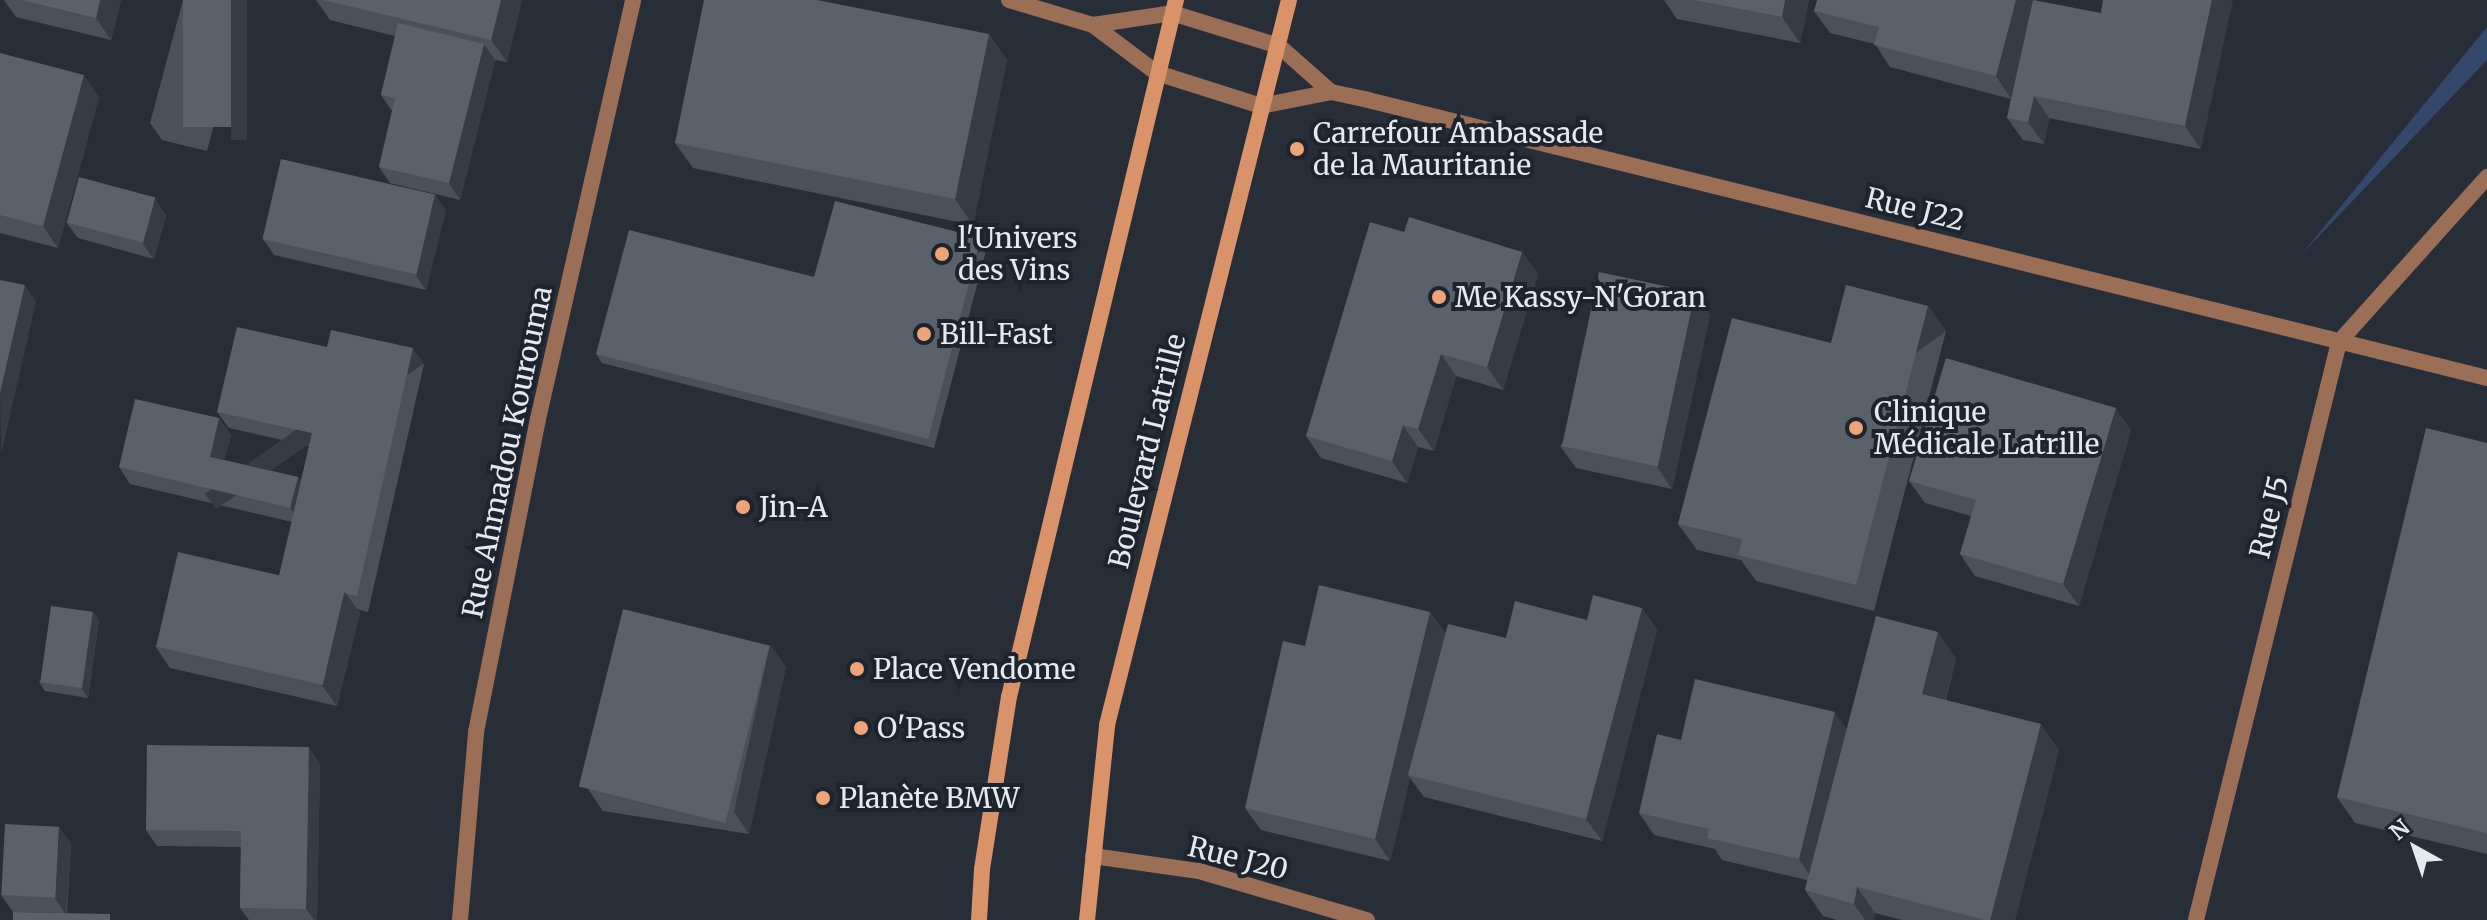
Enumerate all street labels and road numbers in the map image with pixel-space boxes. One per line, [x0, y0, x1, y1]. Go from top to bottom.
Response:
street label: Rue J22 [1862, 181, 1968, 237]
street label: Rue Ahmadou Kourouma [455, 283, 559, 621]
street label: Boulevard Latrille [1102, 330, 1192, 572]
street label: Rue J5 [2243, 472, 2295, 562]
street label: Rue J20 [1184, 829, 1292, 887]

